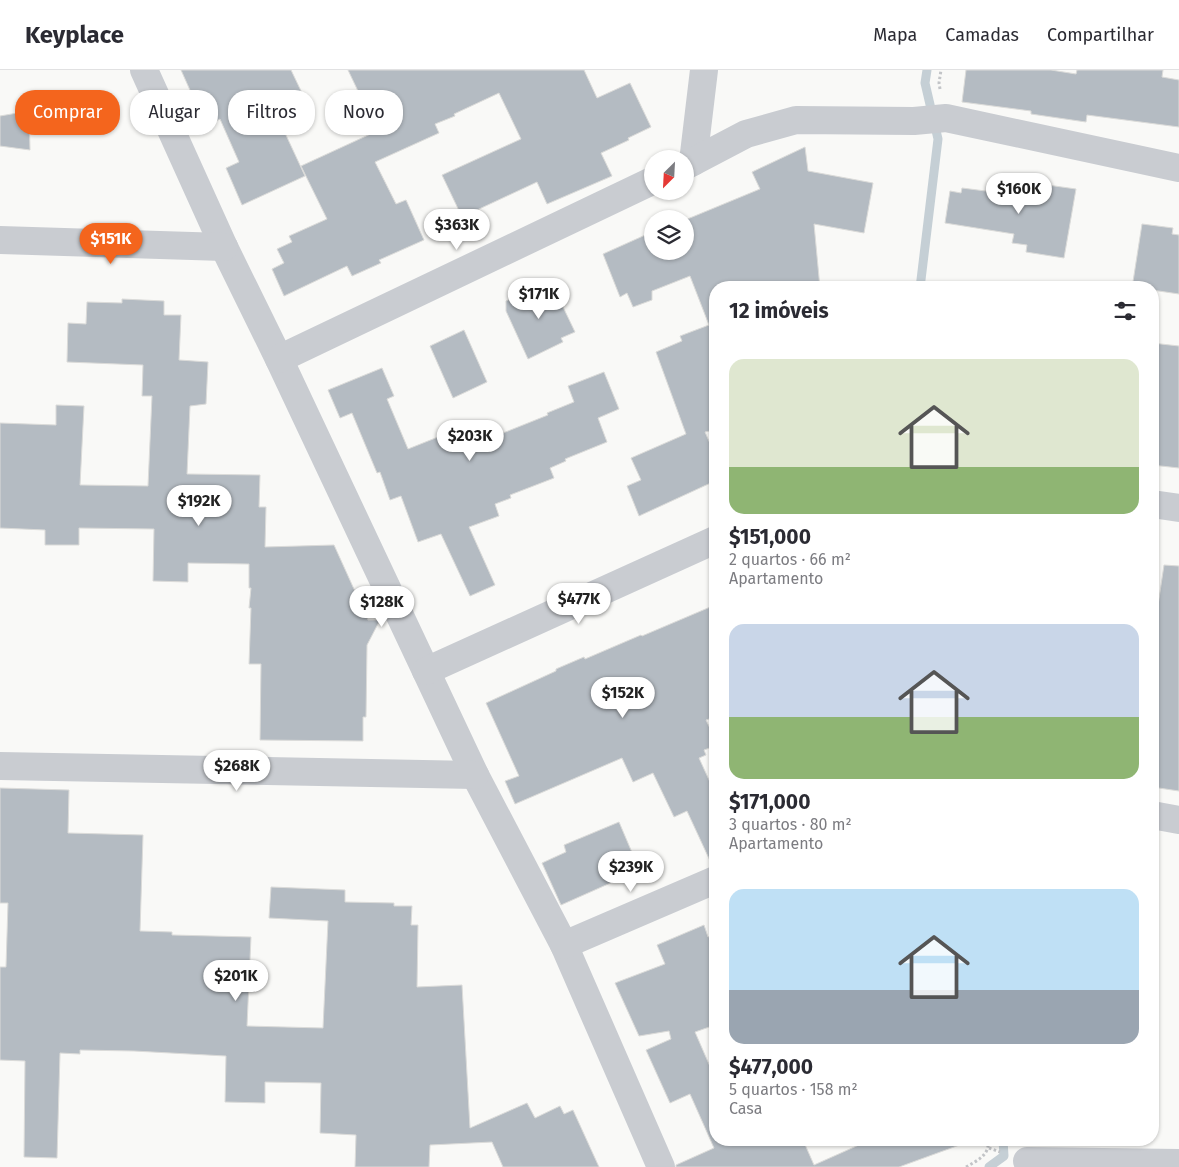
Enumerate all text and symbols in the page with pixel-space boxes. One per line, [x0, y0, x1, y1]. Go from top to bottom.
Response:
text: Keyplace [25, 21, 124, 49]
text: Mapa [873, 24, 917, 46]
text: Camadas [945, 24, 1019, 46]
text: Compartilhar [1047, 24, 1154, 46]
chip: Comprar [15, 90, 120, 135]
chip: Alugar [130, 90, 218, 135]
chip: Filtros [228, 90, 315, 135]
chip: Novo [325, 90, 403, 135]
north arrow [644, 150, 694, 200]
map controls [644, 150, 694, 260]
pin: $160K [984, 172, 1054, 215]
text: $160K [997, 179, 1041, 198]
pin: $363K [422, 208, 492, 251]
button: layers [644, 210, 694, 260]
text: $363K [435, 215, 479, 234]
pin: $151K [76, 222, 146, 265]
text: $151K [91, 229, 131, 248]
pin: $171K [504, 278, 574, 320]
text: $171K [519, 284, 559, 303]
icon: filters [1111, 297, 1139, 325]
text: 12 imóveis [729, 298, 829, 324]
icon: home [889, 392, 979, 482]
pin: $203K [435, 420, 505, 462]
text: $203K [448, 426, 492, 445]
pin: $192K [164, 484, 234, 527]
text: $192K [178, 491, 220, 510]
text: $151,000 [729, 524, 811, 550]
text: 2 quartos · 66 m² [729, 550, 851, 569]
text: Apartamento [729, 569, 823, 588]
pin: $477K [544, 582, 614, 625]
pin: $128K [347, 586, 417, 628]
text: $477K [558, 589, 600, 608]
text: $128K [360, 592, 404, 611]
icon: home [889, 657, 979, 747]
pin: $152K [588, 676, 658, 719]
text: $152K [602, 683, 644, 702]
pin: $268K [202, 750, 272, 792]
text: $268K [214, 756, 260, 775]
text: $171,000 [729, 789, 810, 815]
text: 3 quartos · 80 m² [729, 815, 852, 834]
text: Apartamento [729, 834, 823, 853]
pin: $239K [596, 850, 666, 893]
text: $239K [609, 857, 653, 876]
icon: home [889, 922, 979, 1012]
pin: $201K [201, 960, 271, 1002]
text: $201K [214, 966, 258, 985]
text: $477,000 [729, 1054, 813, 1080]
text: 5 quartos · 158 m² [729, 1080, 858, 1099]
text: Casa [729, 1099, 762, 1118]

